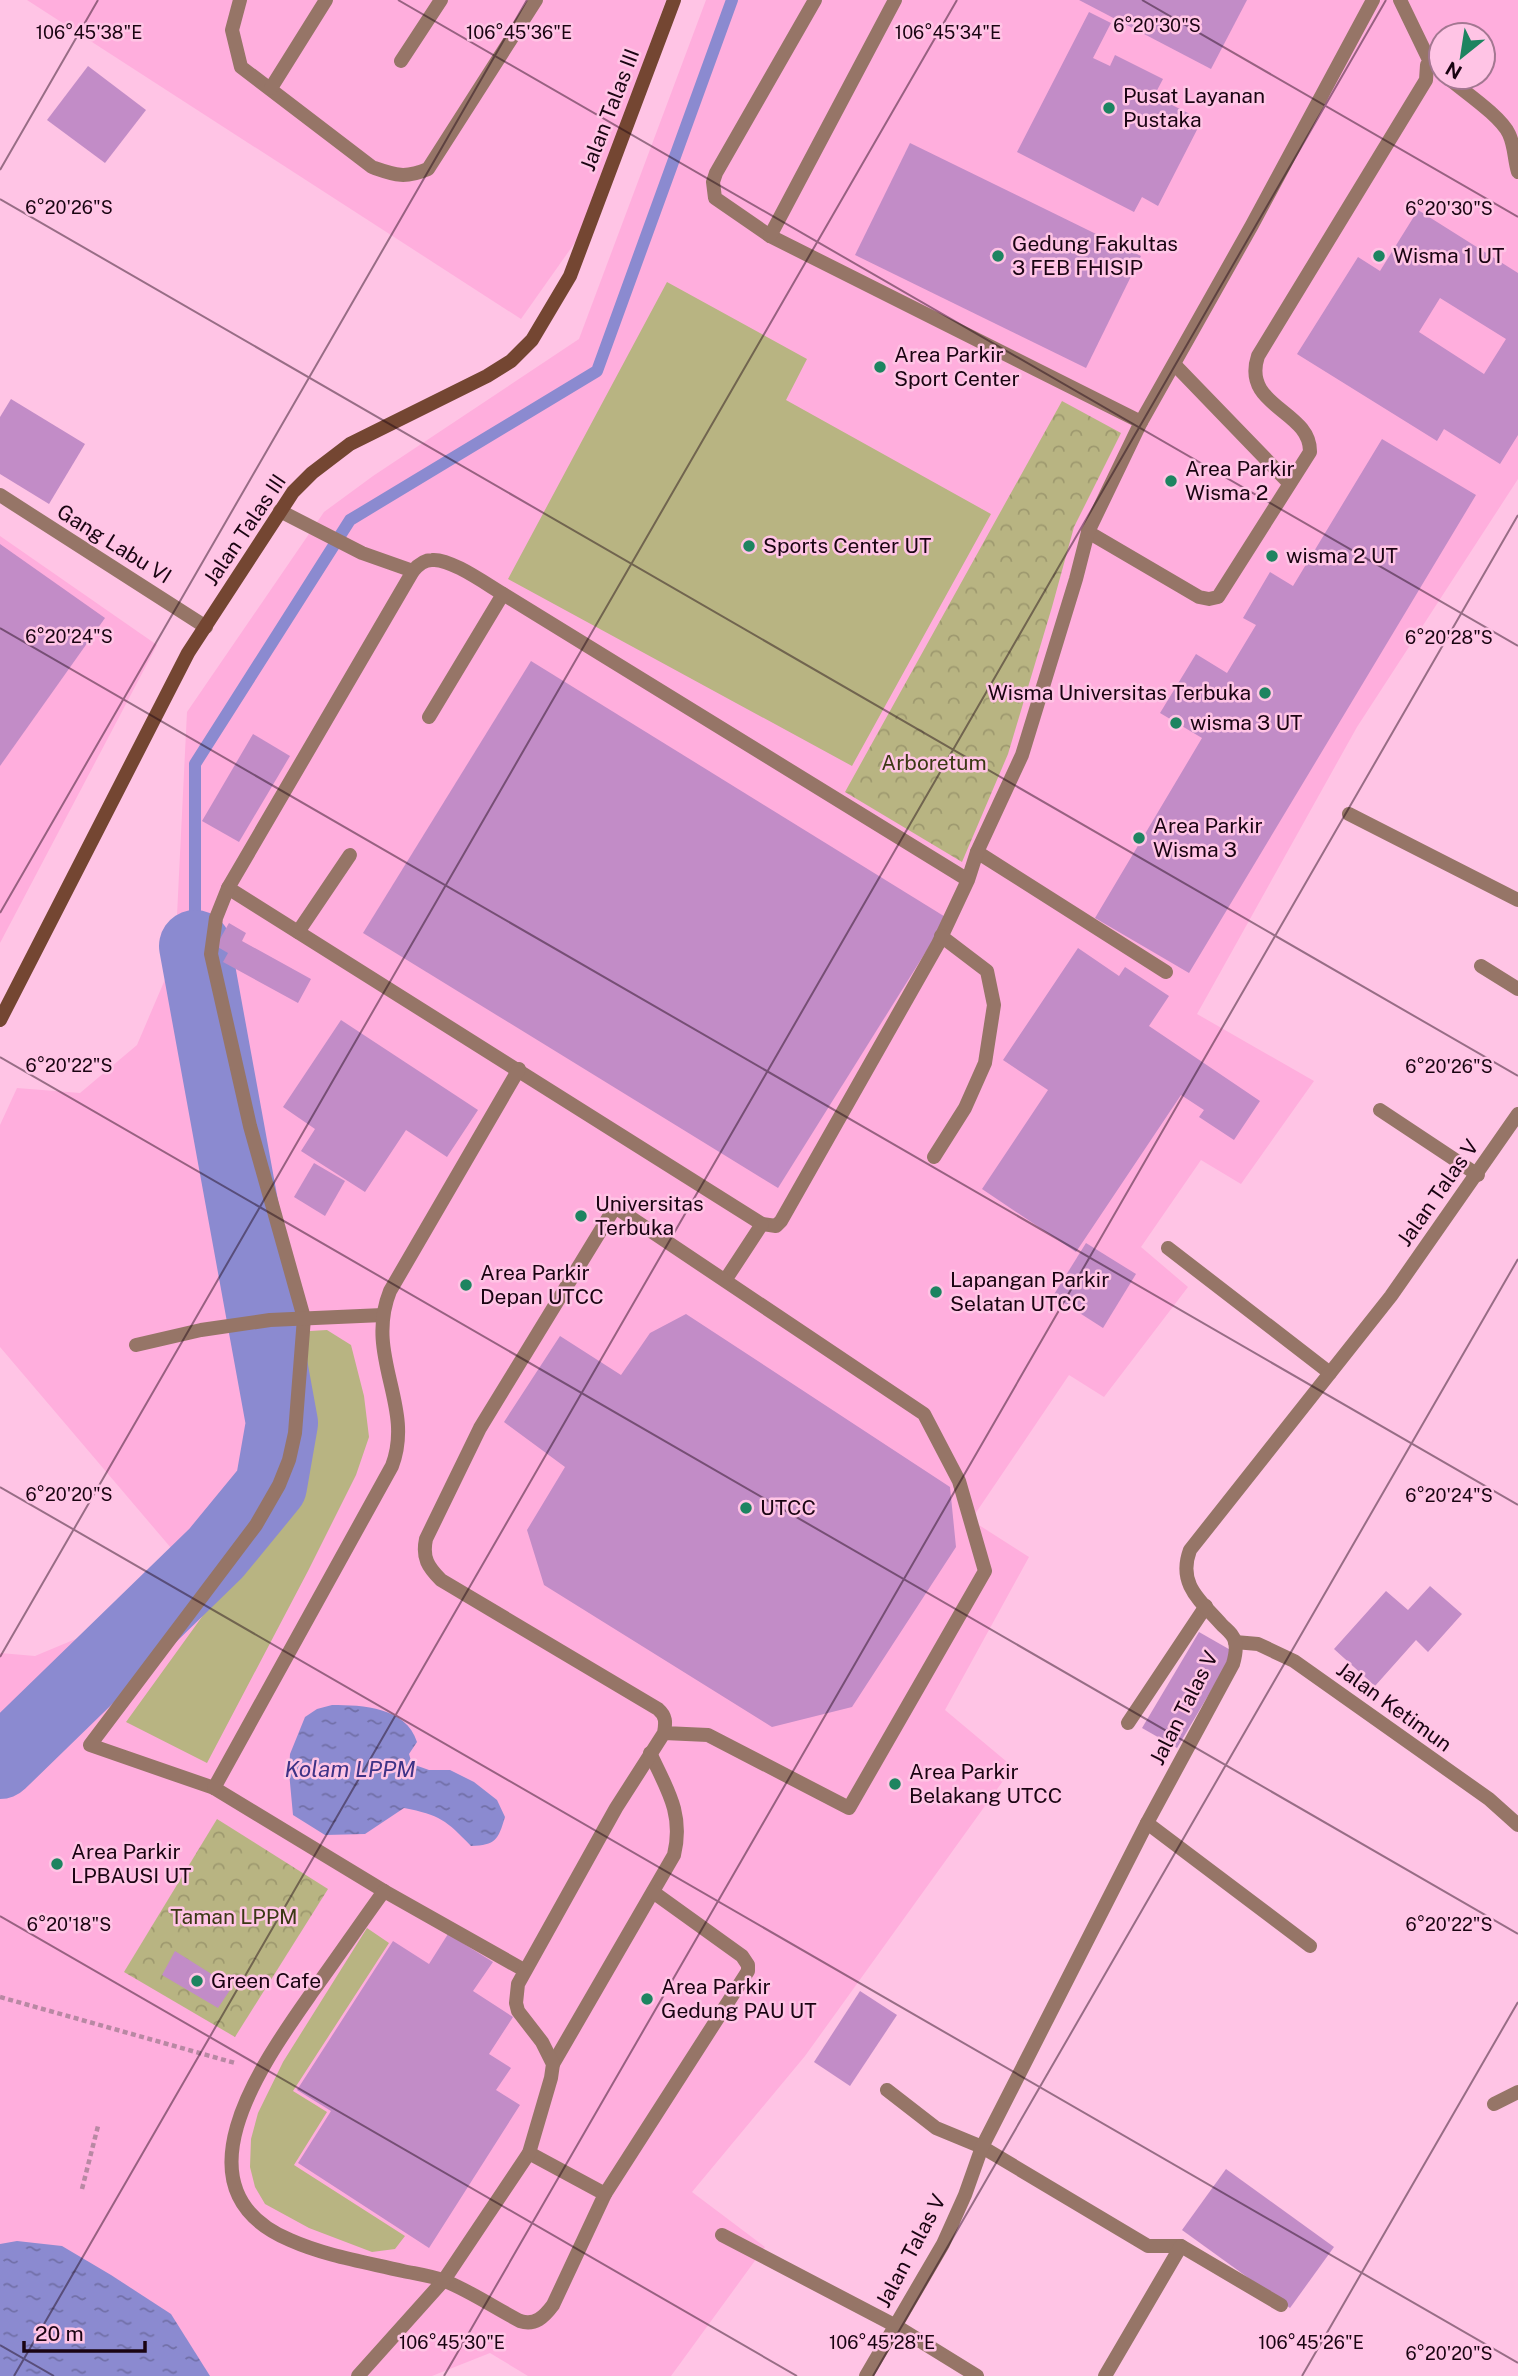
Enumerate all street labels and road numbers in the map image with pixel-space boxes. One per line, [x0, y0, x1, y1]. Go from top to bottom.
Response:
street label: Jalan Talas III [575, 45, 644, 174]
street label: Jalan Talas III [198, 469, 291, 590]
street label: Gang Labu VI [52, 499, 176, 589]
street label: Jalan Talas V [1392, 1134, 1484, 1251]
street label: Jalan Talas V [1144, 1647, 1223, 1769]
street label: Jalan Ketimun [1332, 1656, 1457, 1757]
street label: Jalan Talas V [870, 2190, 951, 2312]

